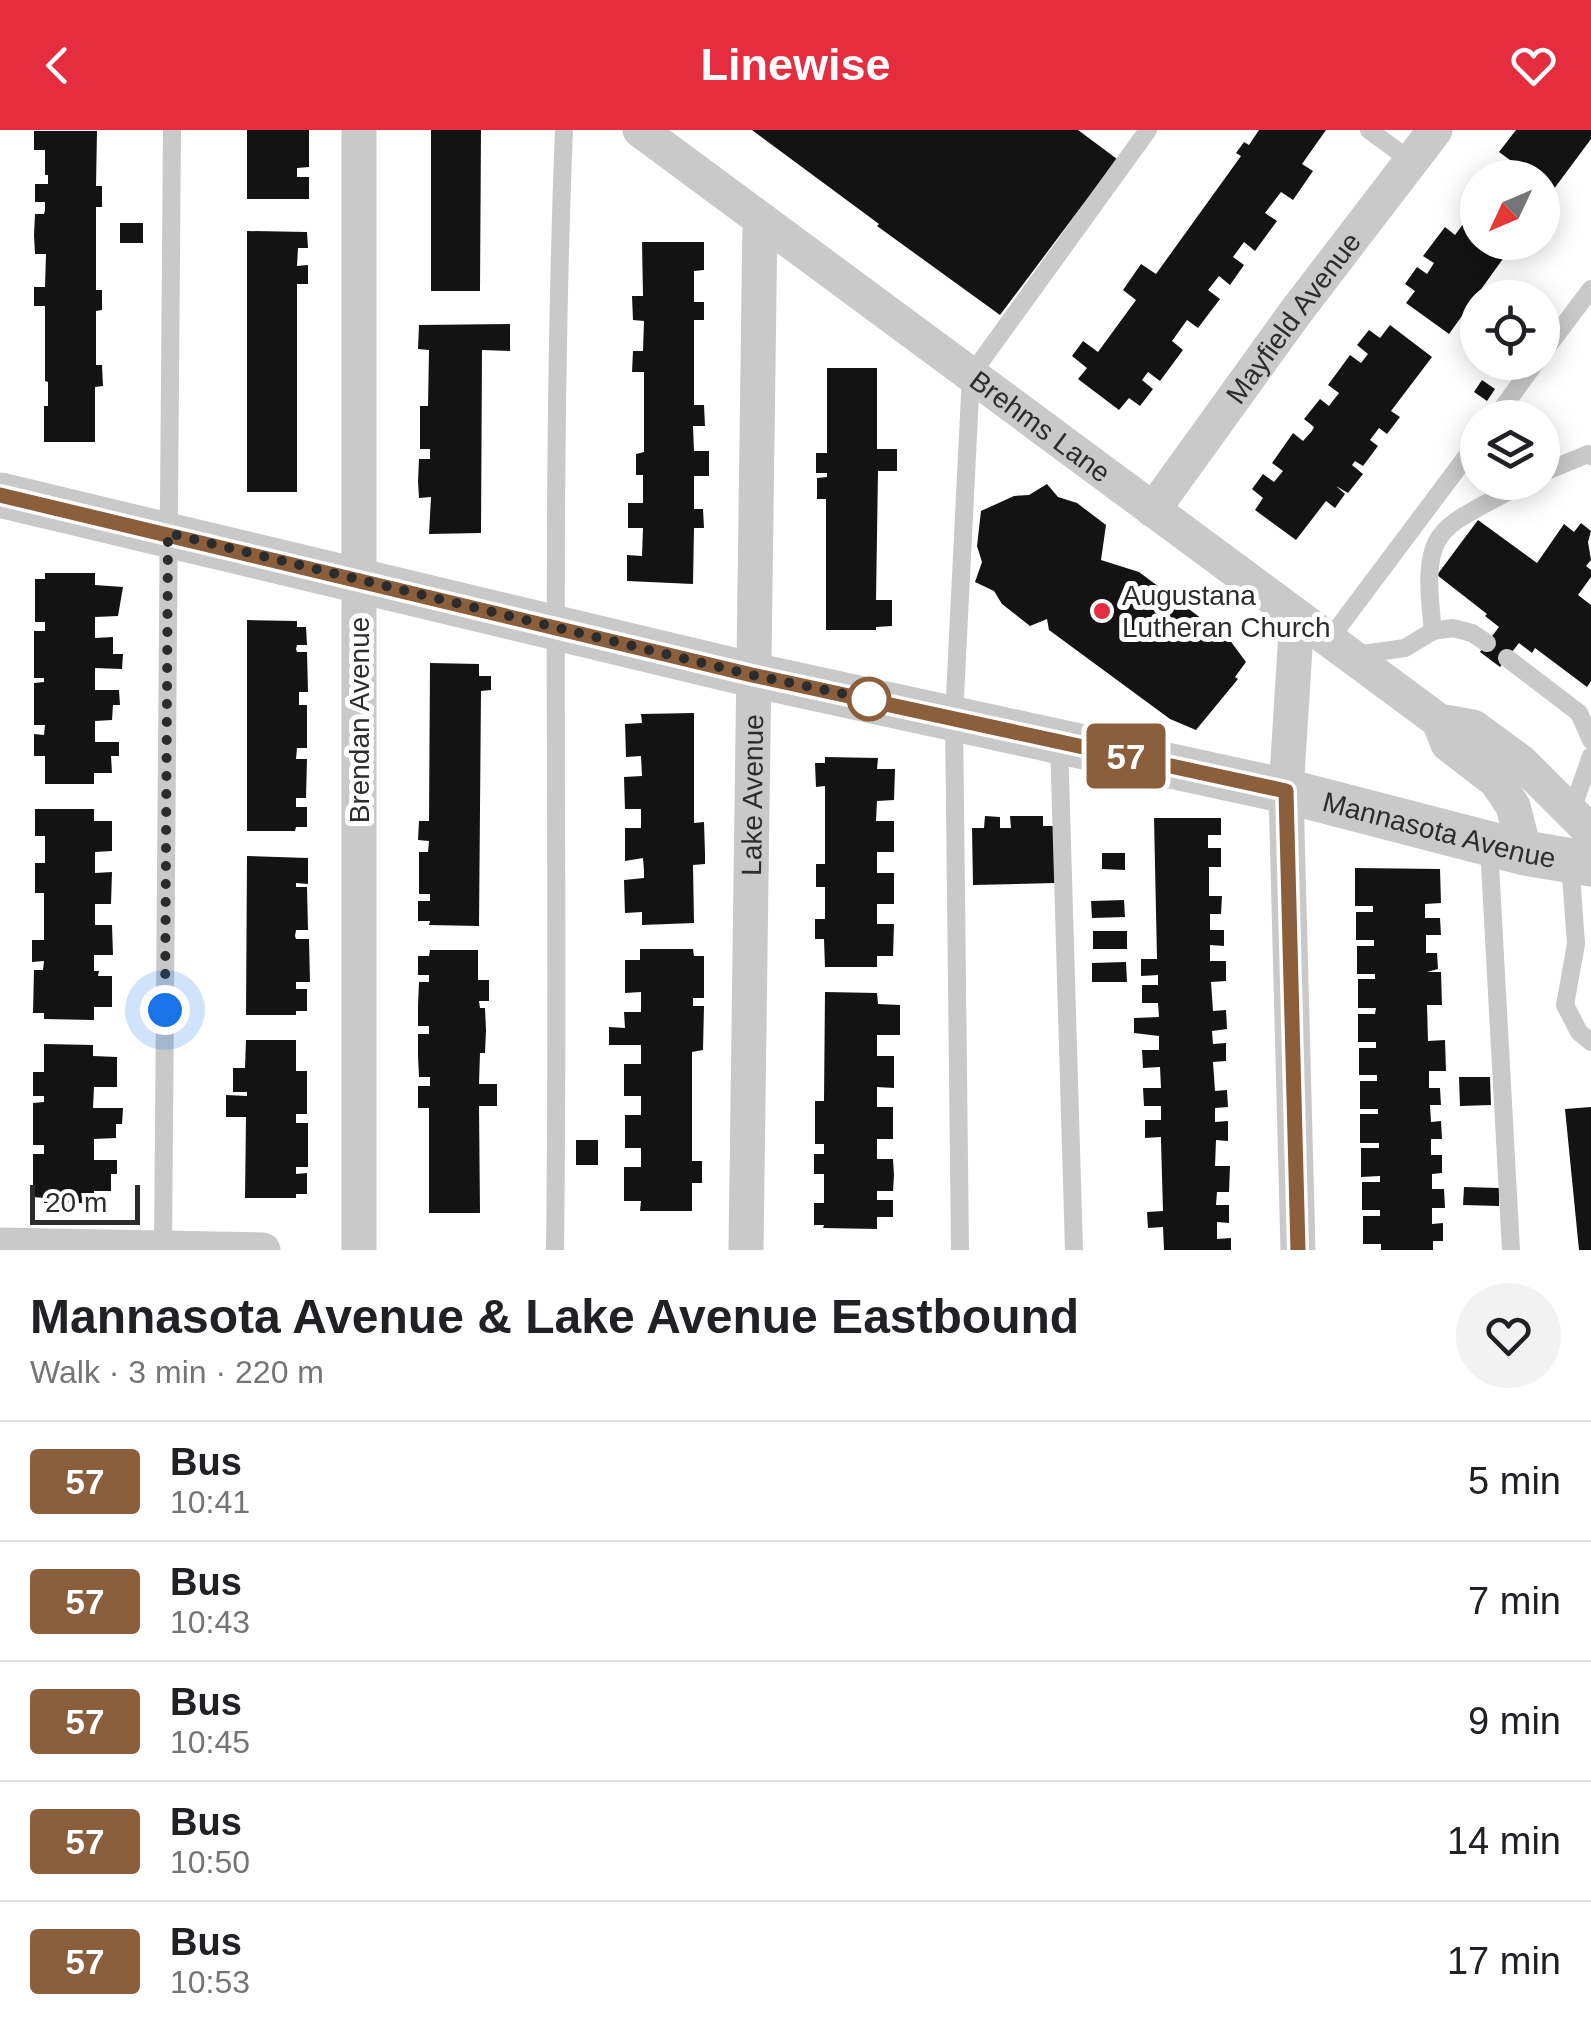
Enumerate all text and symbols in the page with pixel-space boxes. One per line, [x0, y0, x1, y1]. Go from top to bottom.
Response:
icon: back [30, 38, 85, 93]
icon: heart [1506, 38, 1561, 93]
text: Linewise [700, 39, 891, 90]
north arrow [1460, 160, 1560, 260]
map controls [1460, 160, 1560, 500]
street label: Mayfield Avenue [1220, 226, 1367, 409]
button: locate [1460, 280, 1560, 380]
street label: Brehms Lane [964, 364, 1117, 488]
button: layers [1460, 400, 1560, 500]
place label: Augustana Lutheran Church [1122, 580, 1331, 643]
marker: Augustana Lutheran Church [1091, 600, 1113, 622]
street label: Brendan Avenue [344, 617, 375, 823]
unlabelled marker [848, 678, 890, 720]
street label: Lake Avenue [736, 714, 769, 876]
line badge: 57 [1081, 724, 1171, 788]
text: 57 [1107, 737, 1145, 776]
street label: Mannasota Avenue [1320, 786, 1558, 873]
your location [140, 985, 190, 1035]
scale bar [30, 1180, 140, 1224]
text: 20 m [45, 1187, 107, 1218]
button: heart [1456, 1283, 1561, 1388]
text: Mannasota Avenue & Lake Avenue Eastbound [30, 1290, 1079, 1343]
text: Walk · 3 min · 220 m [30, 1354, 324, 1390]
text: Bus [170, 1441, 242, 1483]
text: 5 min [1468, 1460, 1561, 1502]
text: 57 [66, 1462, 104, 1501]
text: 10:41 [170, 1484, 250, 1520]
text: Bus [170, 1561, 242, 1603]
text: 7 min [1468, 1580, 1561, 1622]
text: 57 [66, 1582, 104, 1621]
text: 10:43 [170, 1604, 250, 1640]
text: Bus [170, 1681, 242, 1723]
text: 9 min [1468, 1700, 1561, 1742]
text: 57 [66, 1702, 104, 1741]
text: 10:45 [170, 1724, 250, 1760]
text: Bus [170, 1801, 242, 1843]
text: 14 min [1447, 1820, 1561, 1862]
text: 57 [66, 1822, 104, 1861]
text: 10:50 [170, 1844, 250, 1880]
text: Bus [170, 1921, 242, 1963]
text: 17 min [1447, 1940, 1561, 1982]
text: 57 [66, 1942, 104, 1981]
text: 10:53 [170, 1964, 250, 2000]

